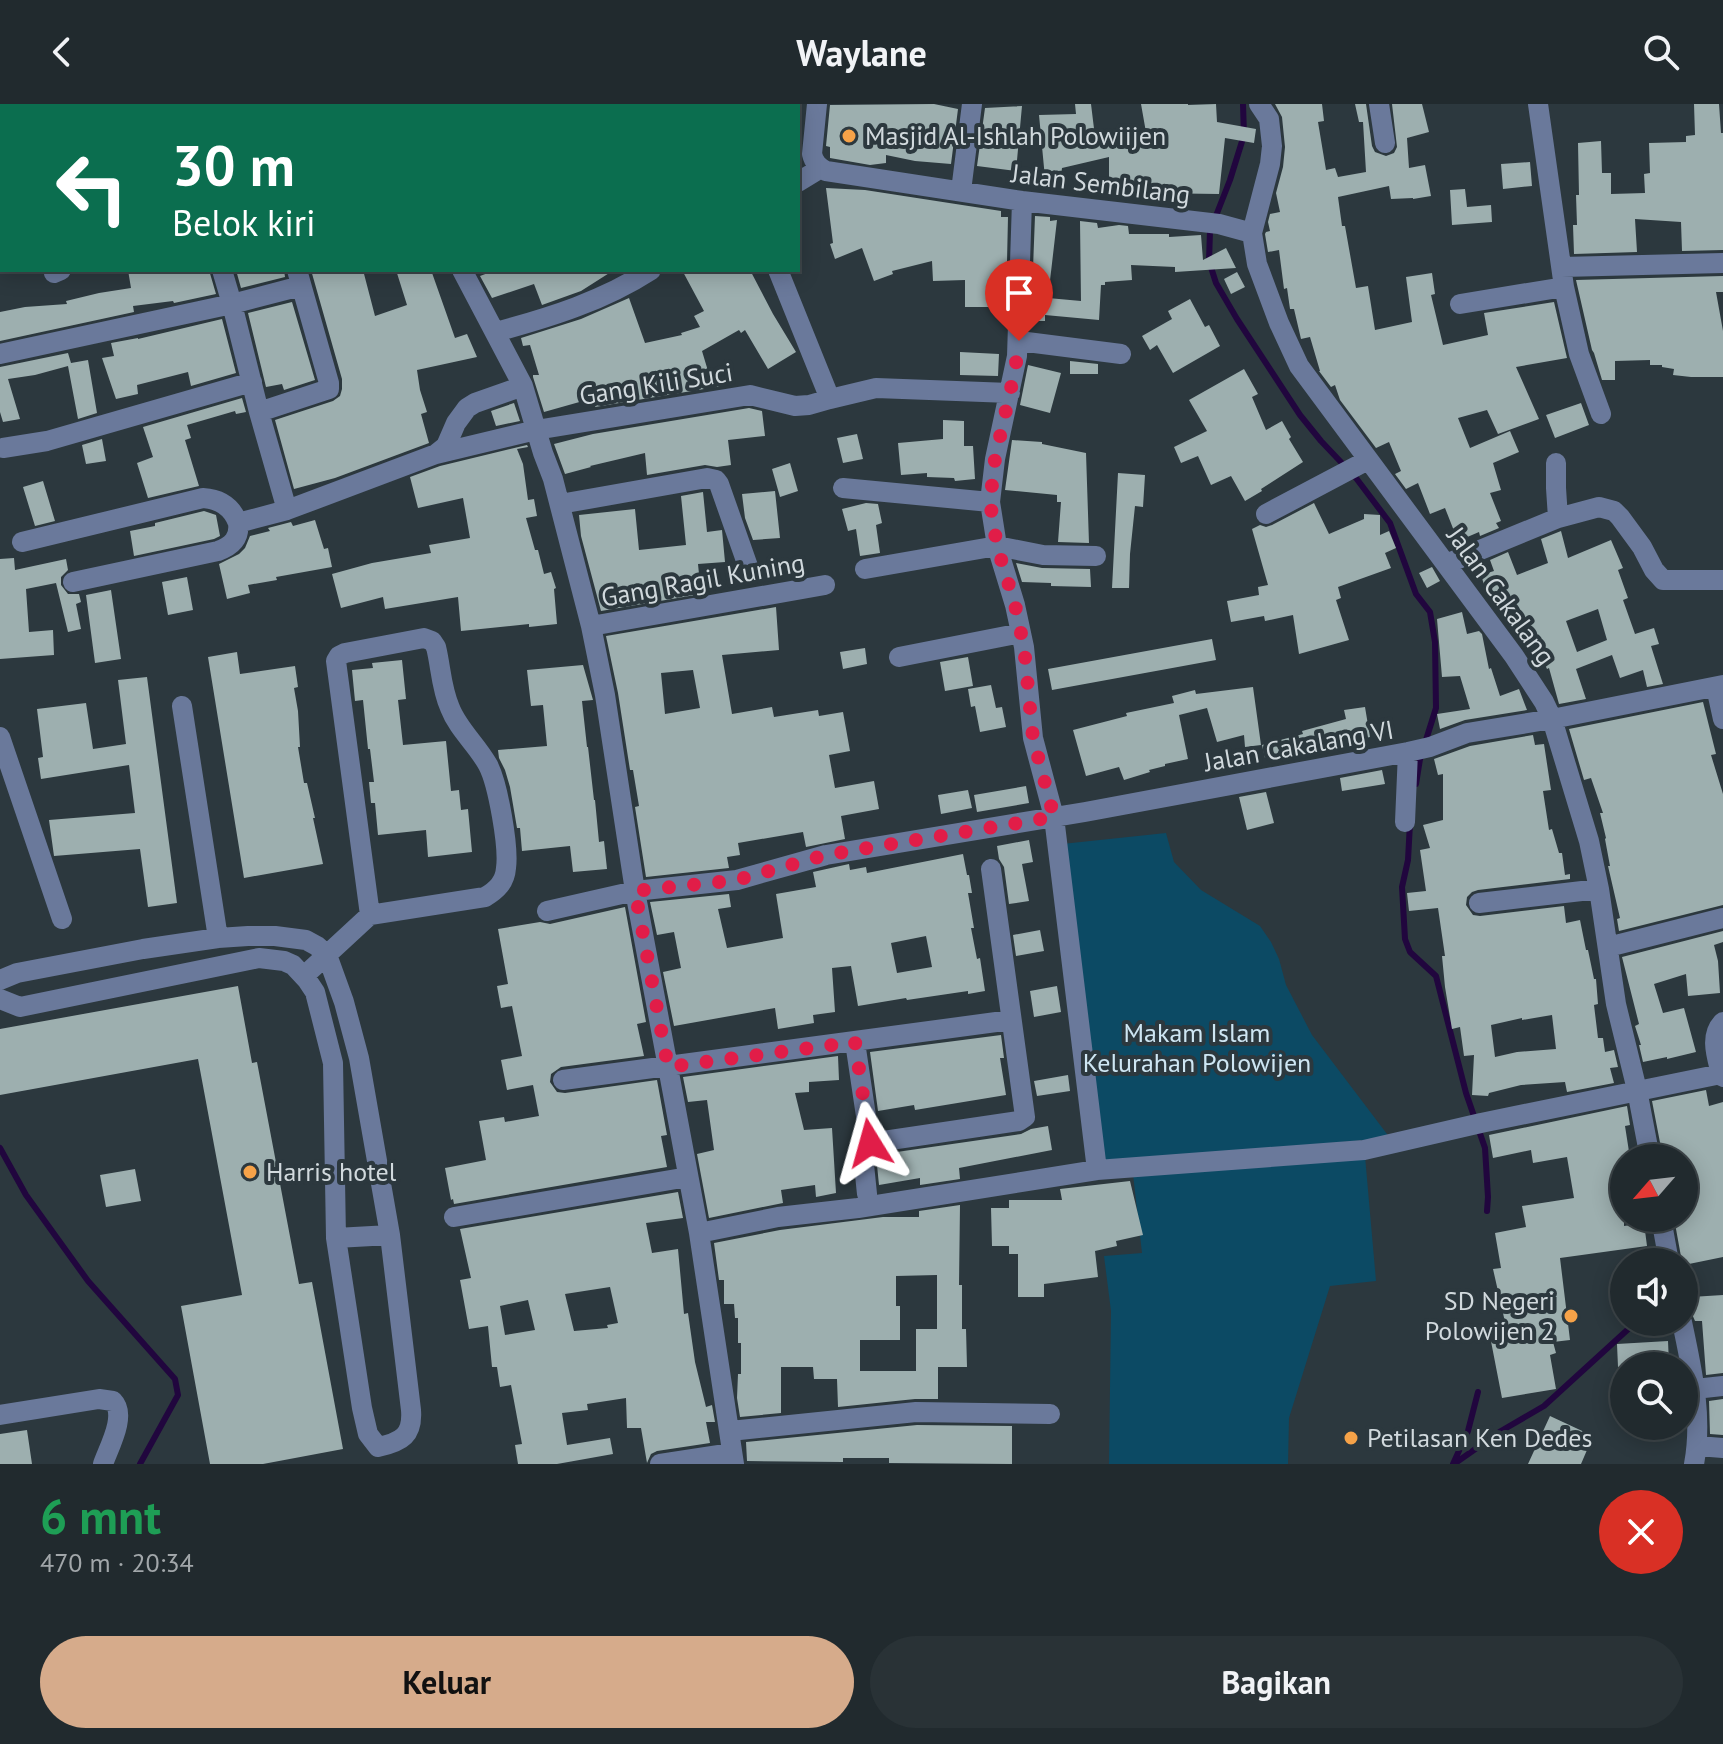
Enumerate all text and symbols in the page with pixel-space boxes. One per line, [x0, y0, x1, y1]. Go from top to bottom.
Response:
text: Waylane [796, 29, 927, 76]
icon: back [40, 30, 84, 74]
icon: search [1639, 30, 1683, 74]
place label: Masjid Al-Ishlah Polowiijen [865, 119, 1166, 152]
marker: Masjid Al-Ishlah Polowiijen [840, 127, 858, 145]
text: 30 m [172, 129, 295, 201]
icon: left [40, 136, 144, 240]
street label: Jalan Sembilang [1009, 156, 1192, 211]
text: Belok kiri [172, 199, 316, 246]
pin [985, 259, 1053, 341]
icon: arrive [997, 271, 1041, 315]
street label: Gang Kili Suci [577, 355, 735, 412]
street label: Jalan Cakalang [1439, 519, 1563, 672]
street label: Gang Ragil Kuning [599, 545, 807, 614]
street label: Jalan Cakalang VI [1201, 713, 1396, 779]
park label: Makam Islam Kelurahan Polowijen [1083, 1016, 1311, 1079]
position arrow [828, 1101, 912, 1185]
north arrow [1610, 1144, 1698, 1232]
map controls [1610, 1144, 1698, 1440]
place label: Harris hotel [266, 1155, 397, 1188]
marker: Harris hotel [241, 1163, 259, 1181]
button: sound [1610, 1248, 1698, 1336]
place label: SD Negeri Polowijen 2 [1425, 1284, 1555, 1347]
marker: SD Negeri Polowijen 2 [1562, 1307, 1580, 1325]
button: search [1610, 1352, 1698, 1440]
place label: Petilasan Ken Dedes [1367, 1421, 1592, 1454]
marker: Petilasan Ken Dedes [1342, 1429, 1360, 1447]
text: 6 mnt [40, 1485, 161, 1547]
button: close [1599, 1490, 1683, 1574]
text: 470 m · 20:34 [40, 1546, 194, 1579]
button: Keluar [40, 1636, 854, 1728]
button: Bagikan [870, 1636, 1683, 1728]

